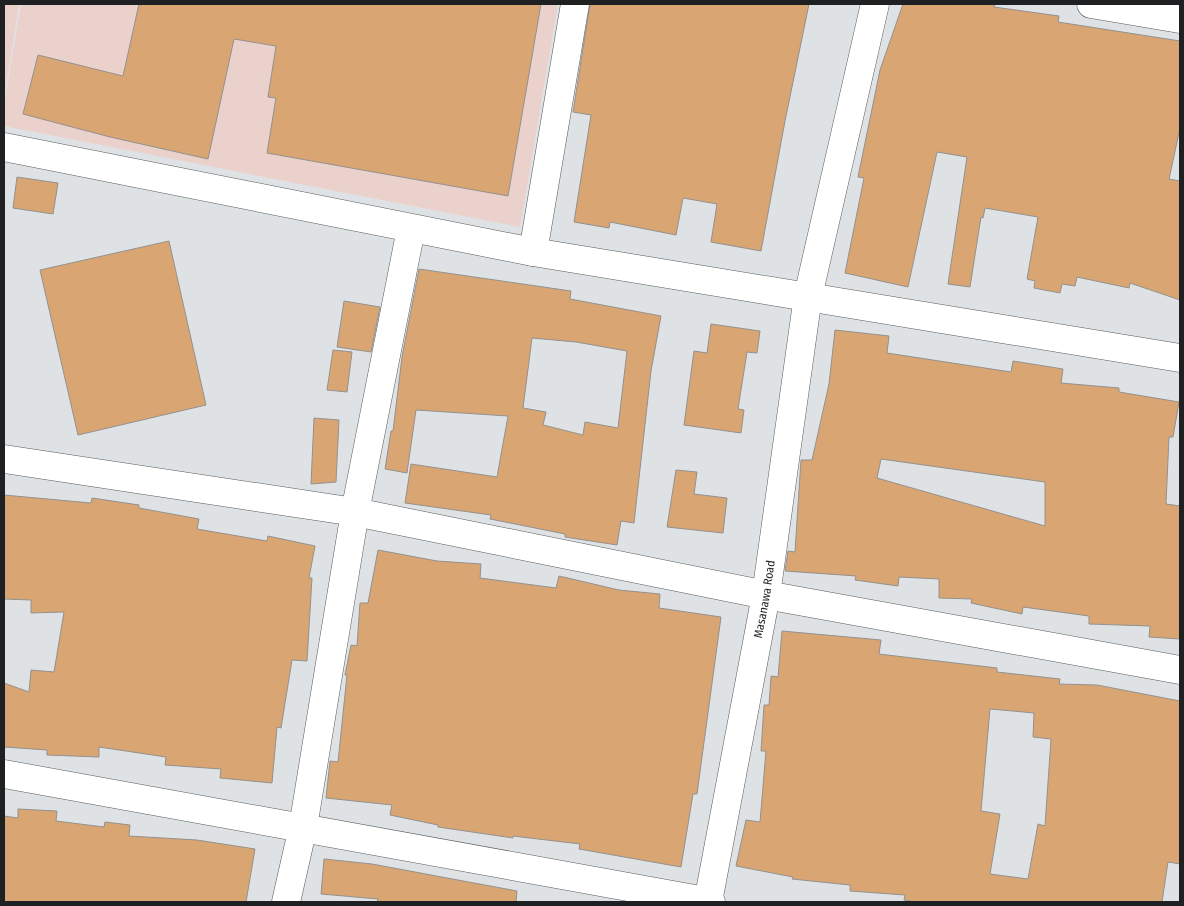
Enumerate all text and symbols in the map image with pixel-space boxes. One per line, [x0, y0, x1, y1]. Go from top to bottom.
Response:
street label: Masanawa Road [751, 559, 778, 639]

